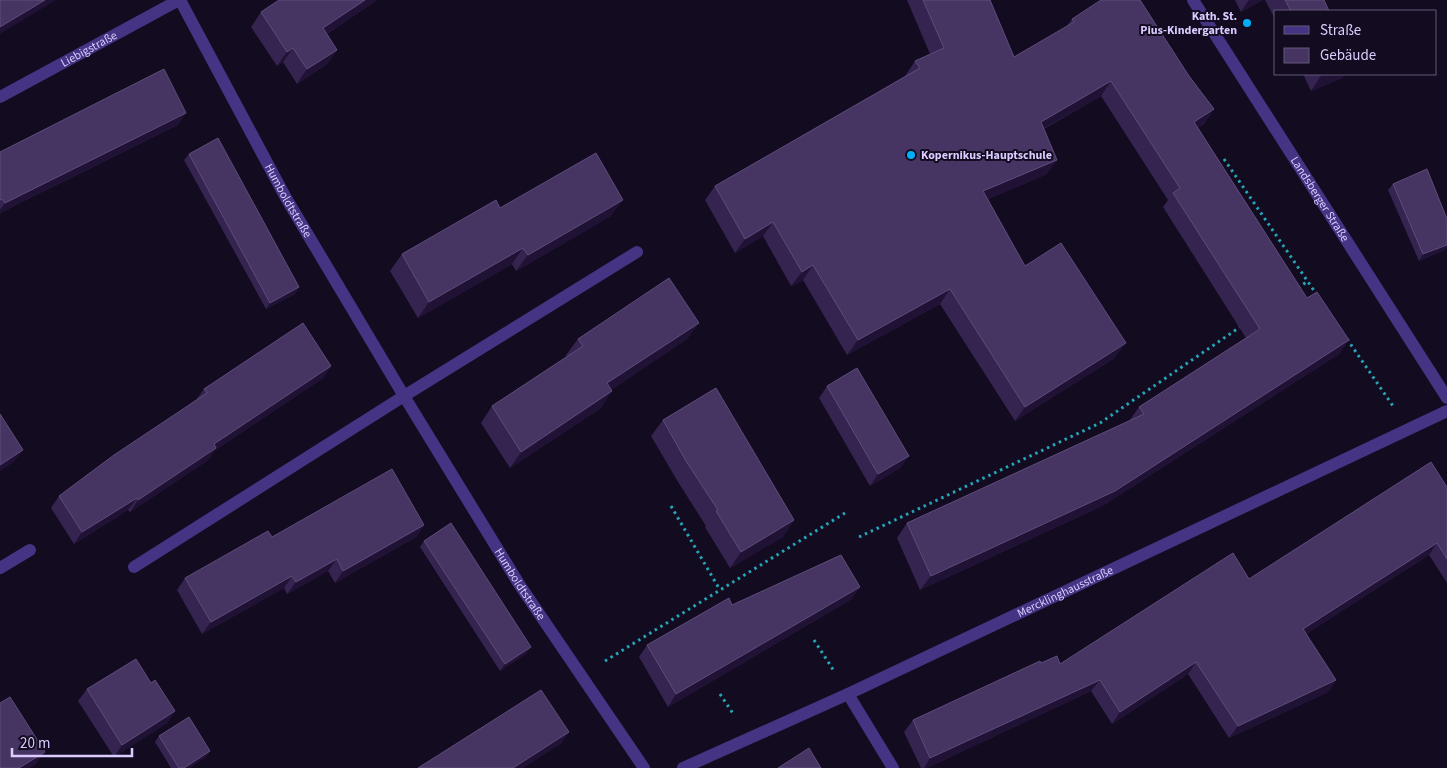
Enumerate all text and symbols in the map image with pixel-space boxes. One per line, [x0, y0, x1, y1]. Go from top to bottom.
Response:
place label: Kath. St. Pius-Kindergarten [1140, 8, 1237, 39]
legend [1274, 10, 1437, 75]
marker: Kath. St. Pius-Kindergarten [1241, 17, 1253, 29]
text: Straße [1320, 20, 1361, 41]
street label: Liebigstraße [58, 27, 120, 72]
text: Gebäude [1320, 45, 1376, 66]
place label: Kopernikus-Hauptschule [921, 147, 1052, 164]
marker: Kopernikus-Hauptschule [905, 149, 917, 161]
street label: Landsberger Straße [1286, 153, 1353, 245]
street label: Humboldtstraße [260, 161, 316, 241]
street label: Humboldtstraße [490, 545, 549, 624]
street label: Mercklinghausstraße [1014, 562, 1116, 622]
scale bar [12, 726, 132, 758]
text: 20 m [20, 733, 50, 754]

